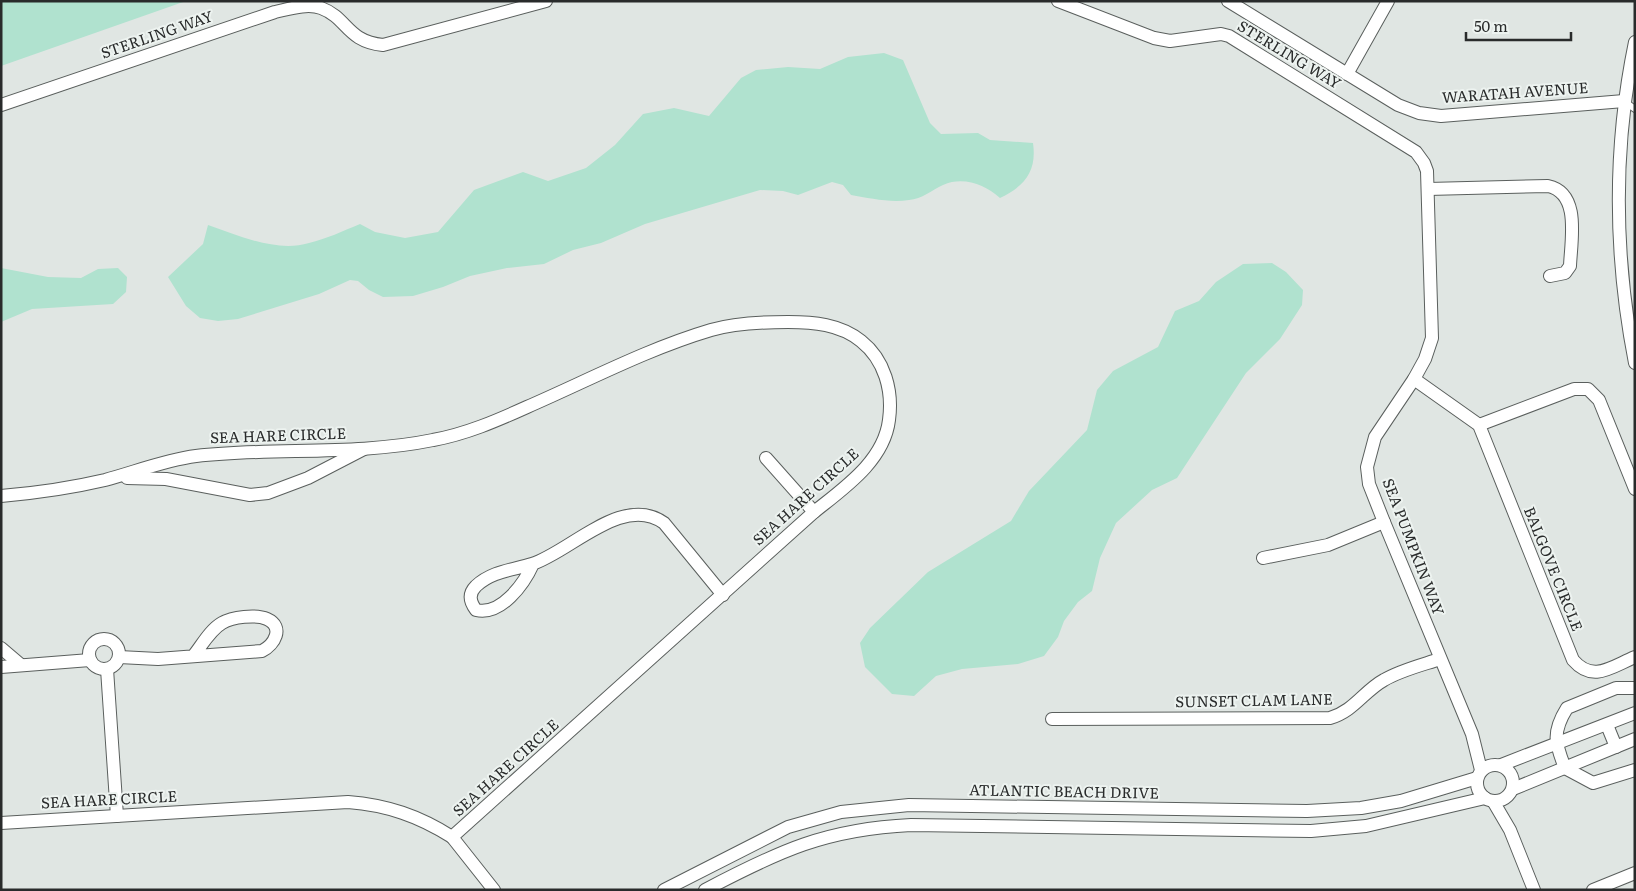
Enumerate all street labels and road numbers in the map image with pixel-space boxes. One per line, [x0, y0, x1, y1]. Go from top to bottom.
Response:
street label: STERLING WAY [97, 4, 216, 64]
street label: STERLING WAY [1234, 14, 1346, 94]
street label: WARATAH AVENUE [1441, 75, 1589, 108]
street label: SEA HARE CIRCLE [210, 421, 346, 448]
street label: SEA HARE CIRCLE [747, 442, 863, 550]
street label: SEA PUMPKIN WAY [1378, 474, 1451, 619]
street label: BALGOVE CIRCLE [1519, 503, 1590, 634]
street label: SUNSET CLAM LANE [1175, 687, 1333, 712]
street label: SEA HARE CIRCLE [447, 713, 563, 821]
street label: ATLANTIC BEACH DRIVE [969, 777, 1159, 804]
street label: SEA HARE CIRCLE [40, 783, 178, 814]

